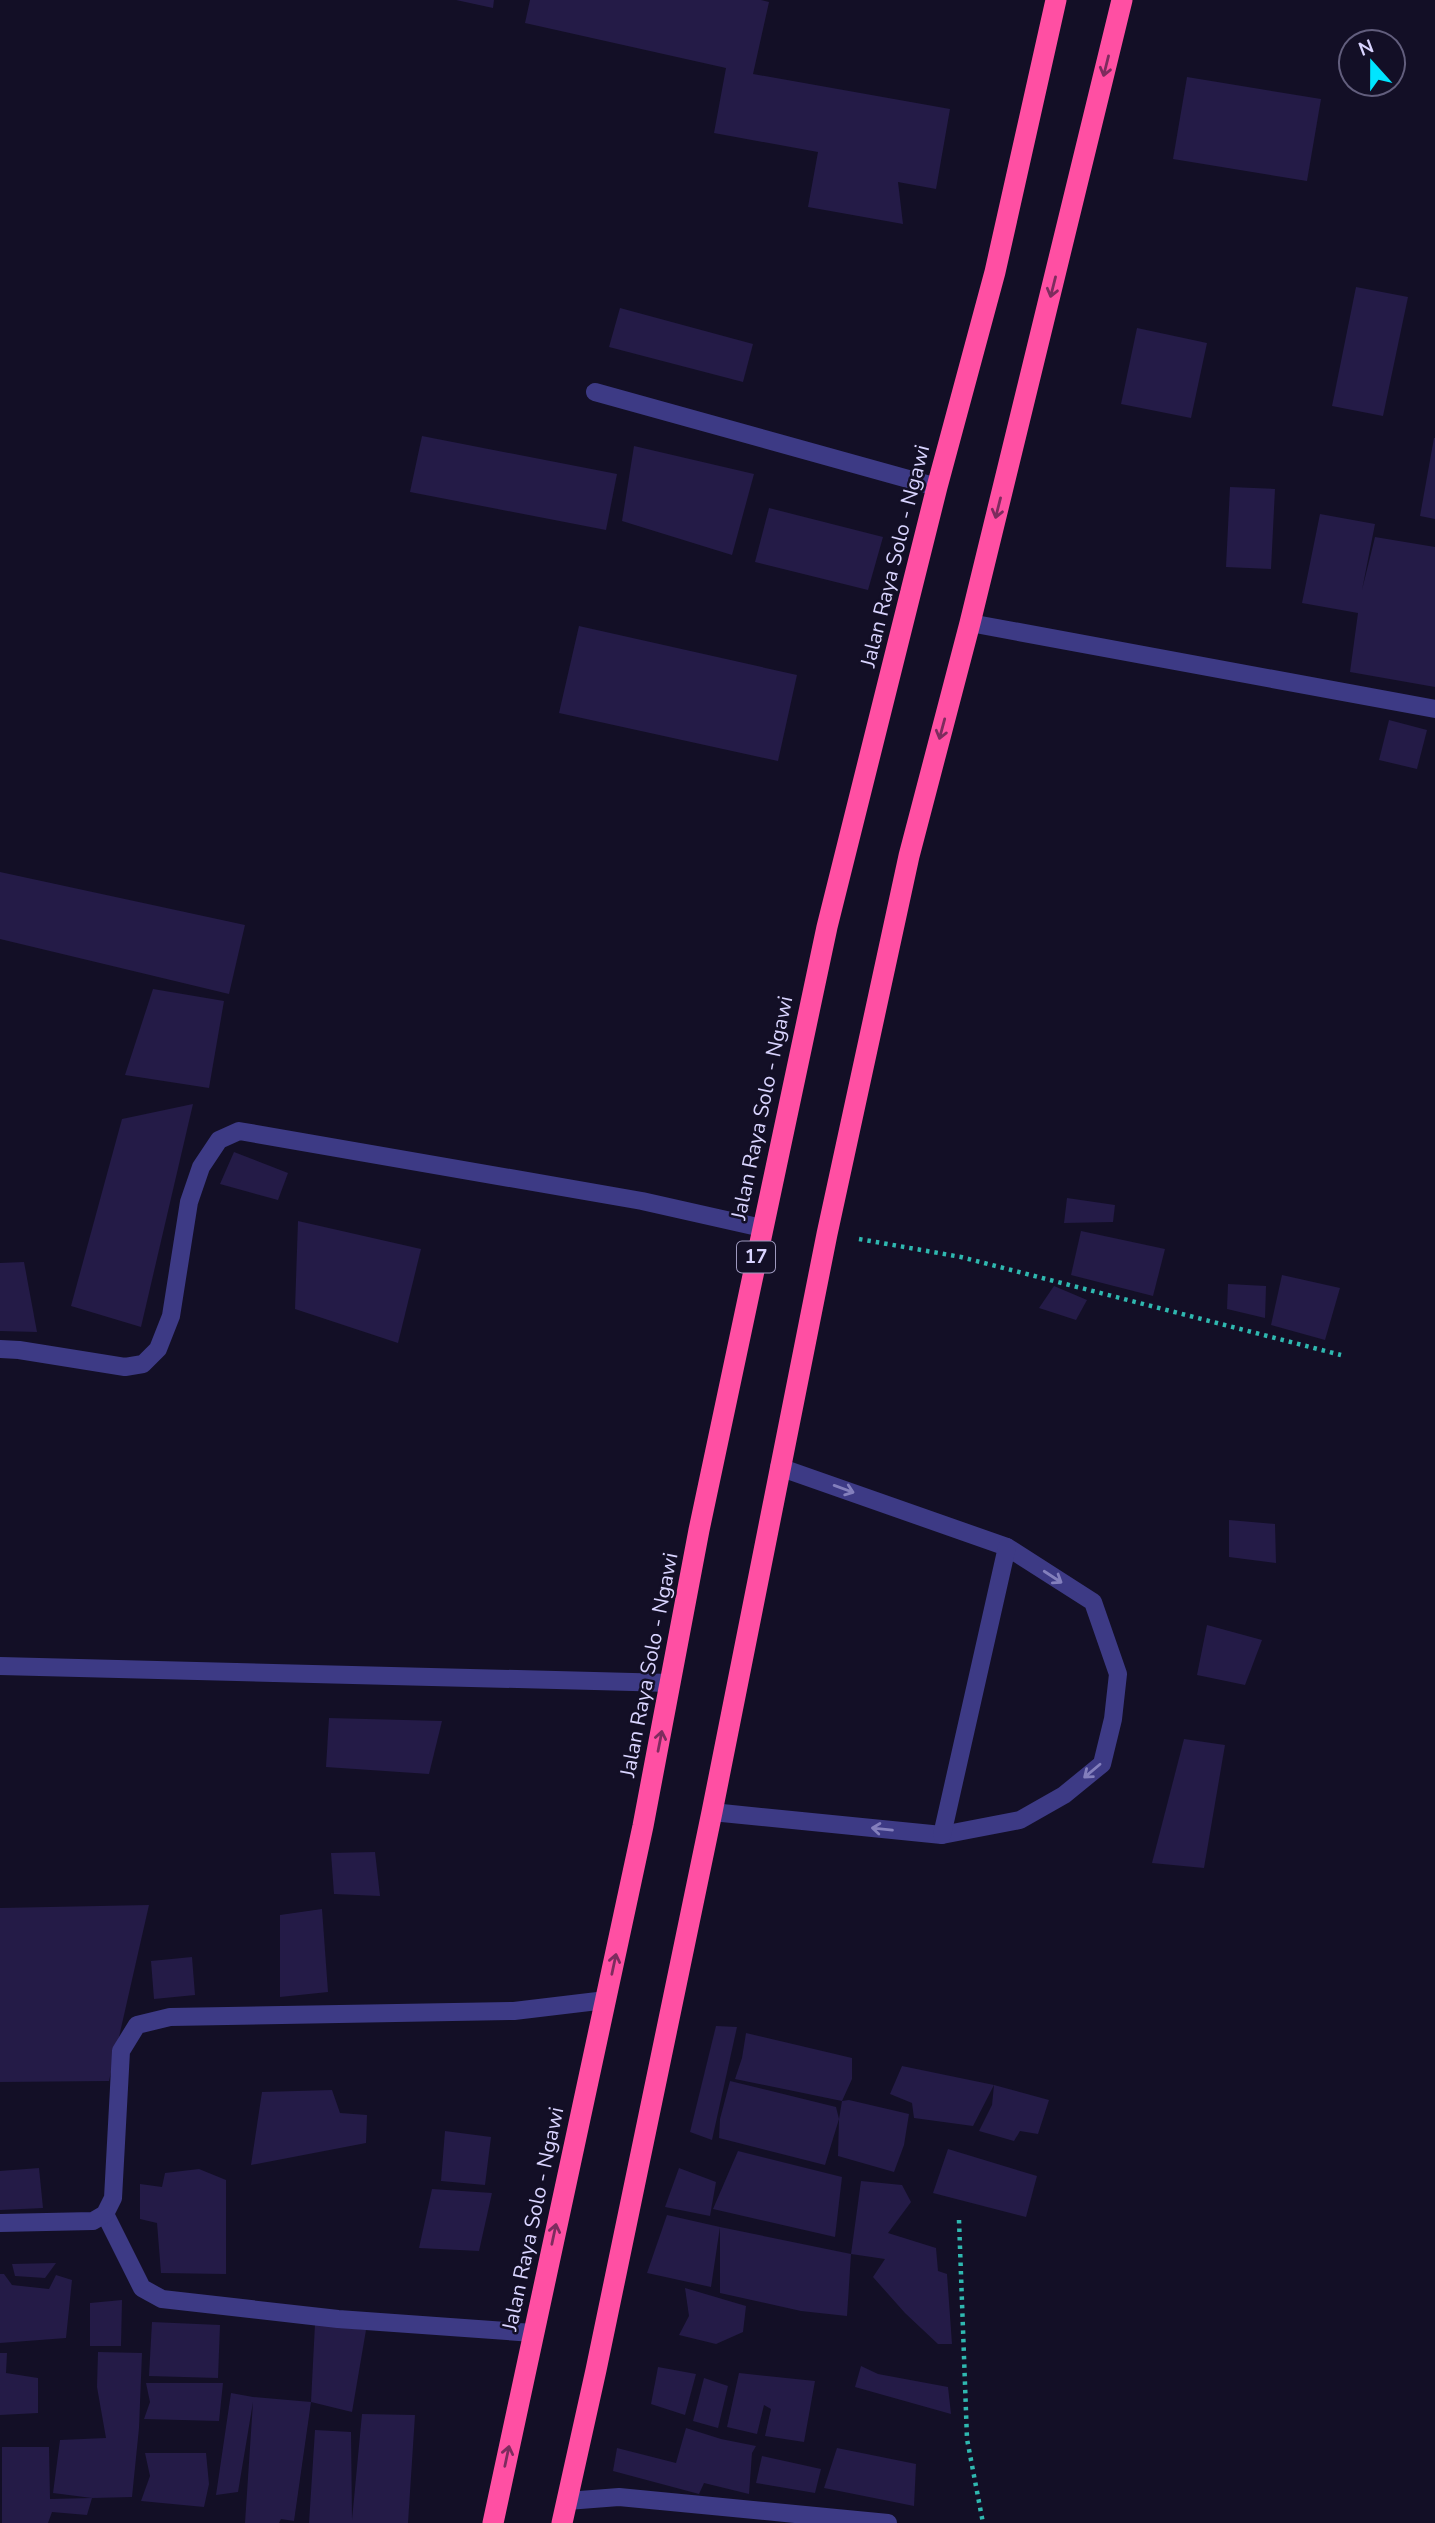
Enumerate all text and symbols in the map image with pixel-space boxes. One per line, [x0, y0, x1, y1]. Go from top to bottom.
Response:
north arrow [1337, 28, 1407, 98]
text: N [1355, 33, 1378, 63]
one-way arrow [1099, 54, 1112, 77]
one-way arrow [1045, 276, 1058, 298]
street label: Jalan Raya Solo - Ngawi [854, 442, 936, 671]
one-way arrow [991, 496, 1004, 519]
one-way arrow [935, 718, 948, 740]
street label: Jalan Raya Solo - Ngawi [724, 993, 799, 1224]
road number: 17 [737, 1242, 775, 1273]
one-way arrow [832, 1484, 854, 1496]
street label: Jalan Raya Solo - Ngawi [613, 1550, 685, 1781]
one-way arrow [1042, 1570, 1062, 1584]
one-way arrow [654, 1730, 667, 1753]
one-way arrow [1084, 1764, 1102, 1779]
one-way arrow [871, 1823, 894, 1836]
one-way arrow [607, 1953, 621, 1976]
street label: Jalan Raya Solo - Ngawi [495, 2104, 570, 2335]
one-way arrow [548, 2223, 562, 2246]
one-way arrow [500, 2445, 514, 2468]

